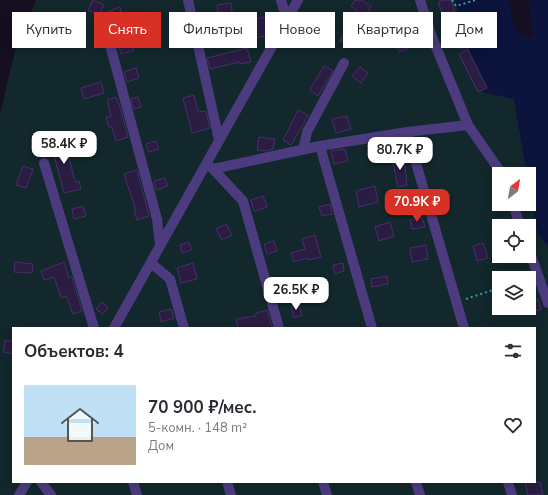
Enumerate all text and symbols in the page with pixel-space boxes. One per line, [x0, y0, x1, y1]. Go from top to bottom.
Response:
chip: Купить [12, 12, 86, 48]
chip: Снять [94, 12, 161, 48]
chip: Фильтры [169, 12, 257, 48]
chip: Новое [265, 12, 335, 48]
chip: Квартира [343, 12, 433, 48]
chip: Дом [441, 12, 497, 48]
pin: 58.4K ₽ [27, 131, 101, 165]
text: 58.4K ₽ [41, 135, 87, 153]
pin: 80.7K ₽ [363, 137, 437, 171]
text: 80.7K ₽ [377, 141, 423, 159]
north arrow [492, 167, 536, 211]
map controls [492, 167, 536, 315]
pin: 70.9K ₽ [380, 189, 454, 223]
text: 70.9K ₽ [394, 193, 440, 211]
button: locate [492, 219, 536, 263]
button: layers [492, 271, 536, 315]
pin: 26.5K ₽ [259, 277, 333, 311]
text: 26.5K ₽ [273, 281, 319, 299]
text: Объектов: 4 [24, 340, 124, 363]
icon: filters [502, 340, 524, 362]
text: 70 900 ₽/мес. [148, 396, 256, 419]
icon: home [56, 401, 104, 449]
icon: heart [502, 414, 524, 436]
text: 5-комн. · 148 m² [148, 419, 247, 437]
text: Дом [148, 437, 174, 455]

